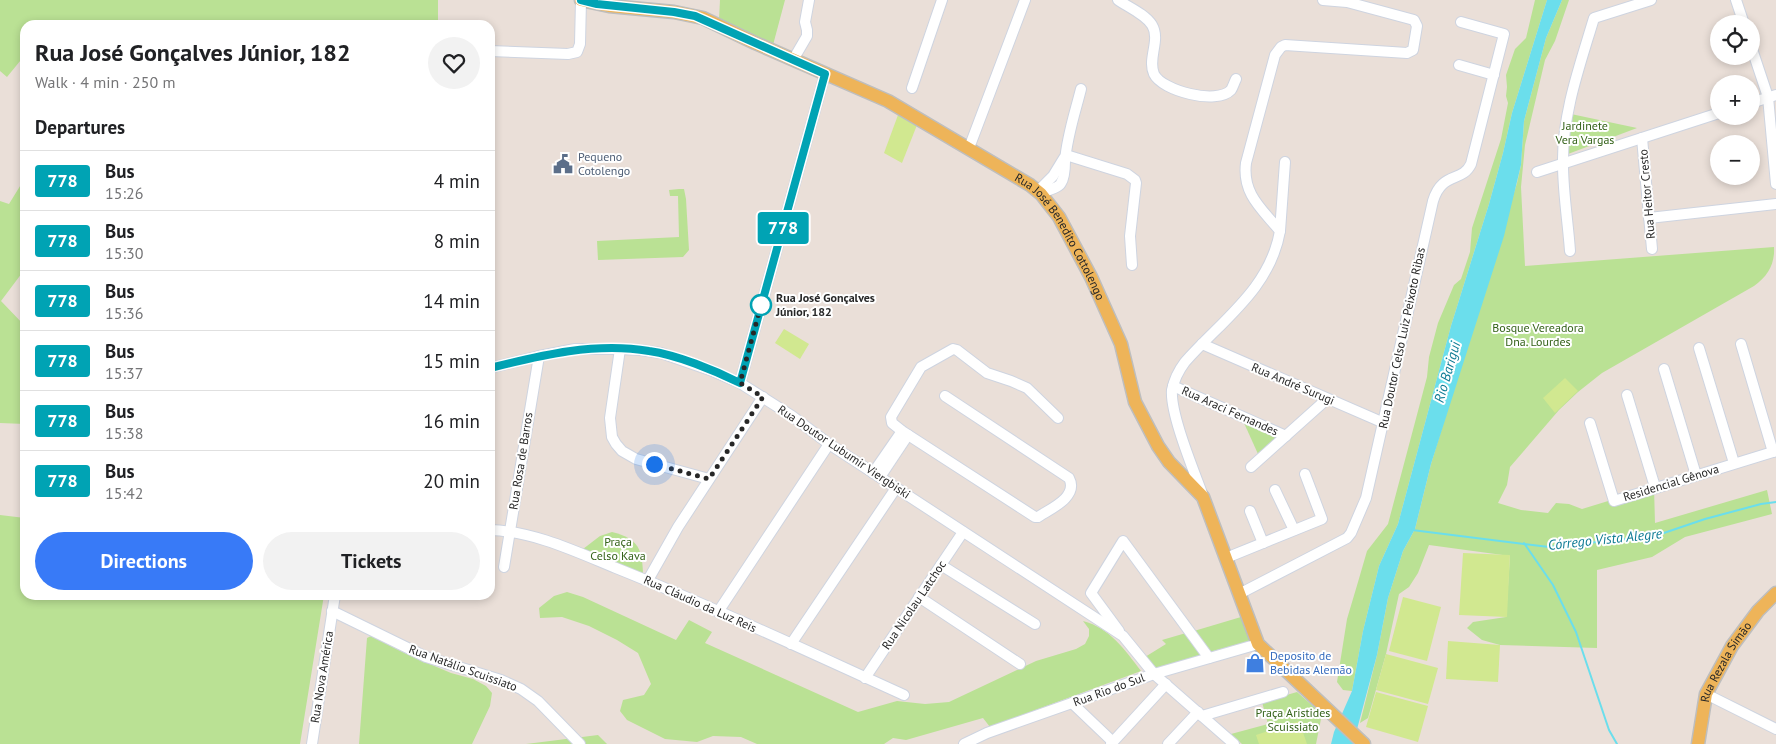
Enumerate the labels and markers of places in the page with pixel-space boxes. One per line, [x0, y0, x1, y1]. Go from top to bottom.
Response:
place label: Pequeno Cotolengo [578, 149, 630, 178]
public building icon: Pequeno Cotolengo [552, 153, 574, 175]
place label: Rua José Gonçalves Júnior, 182 [775, 290, 875, 319]
marker: Rua José Gonçalves Júnior, 182 [750, 294, 772, 316]
place label: Deposito de Bebidas Alemão [1270, 648, 1352, 677]
shop icon: Deposito de Bebidas Alemão [1244, 652, 1266, 674]

